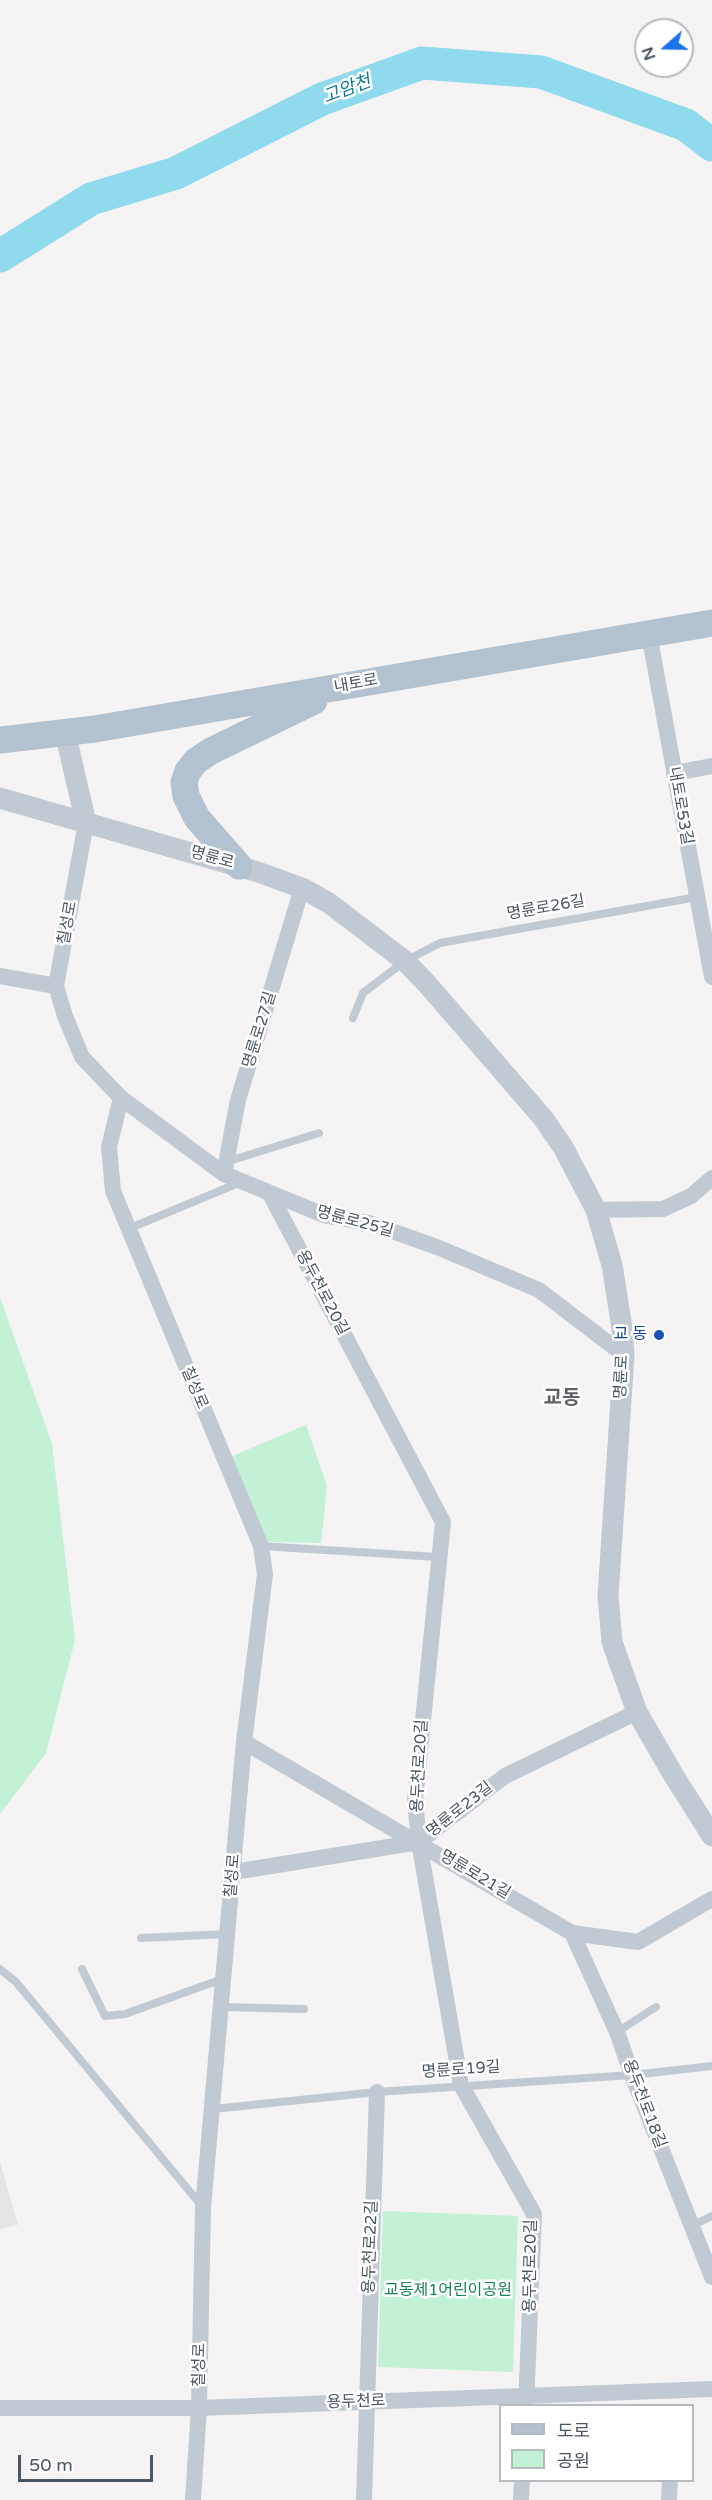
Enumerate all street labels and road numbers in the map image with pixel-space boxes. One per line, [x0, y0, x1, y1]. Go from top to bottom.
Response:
street label: 내토로 [333, 671, 379, 697]
street label: 내토로53길 [664, 765, 696, 847]
street label: 명륜로 [188, 843, 236, 873]
street label: 명륜로26길 [505, 892, 587, 924]
street label: 칠성로 [55, 900, 81, 946]
street label: 명륜로27길 [239, 989, 281, 1071]
street label: 명륜로25길 [314, 1203, 396, 1241]
street label: 용두천로20길 [292, 1247, 352, 1339]
street label: 명륜로 [611, 1354, 633, 1400]
street label: 칠성로 [177, 1364, 211, 1412]
street label: 용두천로20길 [408, 1719, 432, 1813]
street label: 명륜로23길 [423, 1778, 497, 1842]
street label: 명륜로21길 [436, 1846, 514, 1904]
street label: 칠성로 [222, 1853, 244, 1899]
street label: 용두천로18길 [618, 2057, 670, 2151]
street label: 명륜로19길 [421, 2058, 501, 2082]
street label: 용두천로22길 [360, 2200, 382, 2294]
street label: 용두천로20길 [521, 2219, 541, 2313]
street label: 칠성로 [190, 2343, 210, 2387]
street label: 용두천로 [326, 2391, 386, 2413]

